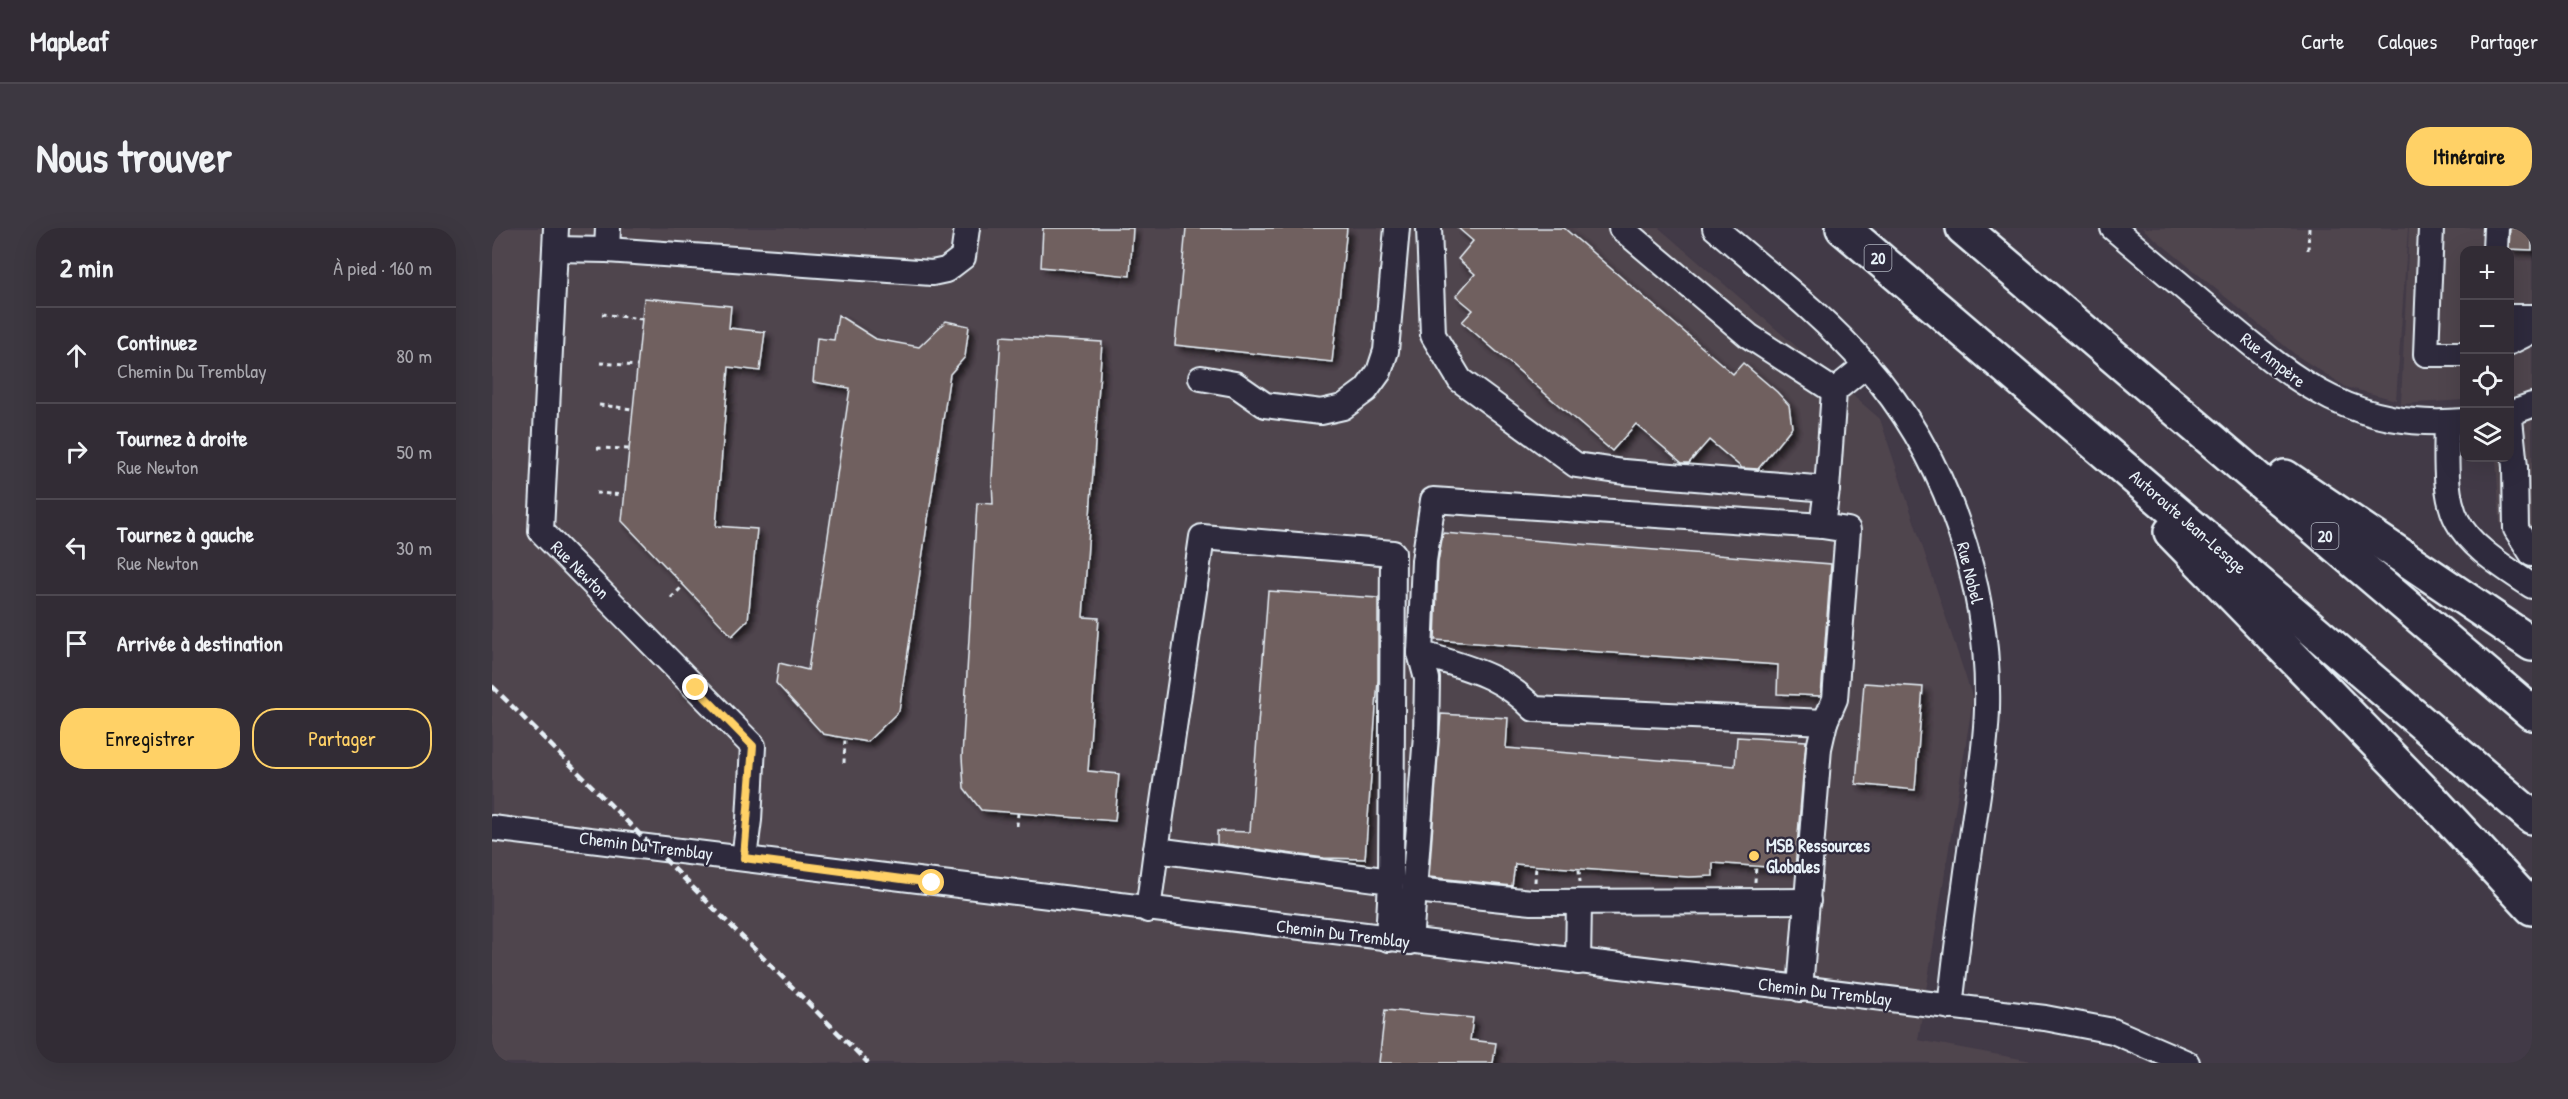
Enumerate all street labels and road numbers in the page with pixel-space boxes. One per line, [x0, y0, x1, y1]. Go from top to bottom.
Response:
road number: 20 [1864, 245, 1892, 271]
street label: Rue Ampère [2235, 326, 2311, 393]
street label: Autoroute Jean-Lesage [2124, 464, 2252, 579]
road number: 20 [2312, 523, 2338, 549]
street label: Rue Newton [546, 535, 615, 604]
street label: Rue Nobel [1951, 539, 1990, 607]
street label: Chemin Du Tremblay [578, 825, 715, 866]
street label: Chemin Du Tremblay [1275, 913, 1412, 954]
street label: Chemin Du Tremblay [1757, 971, 1894, 1012]

